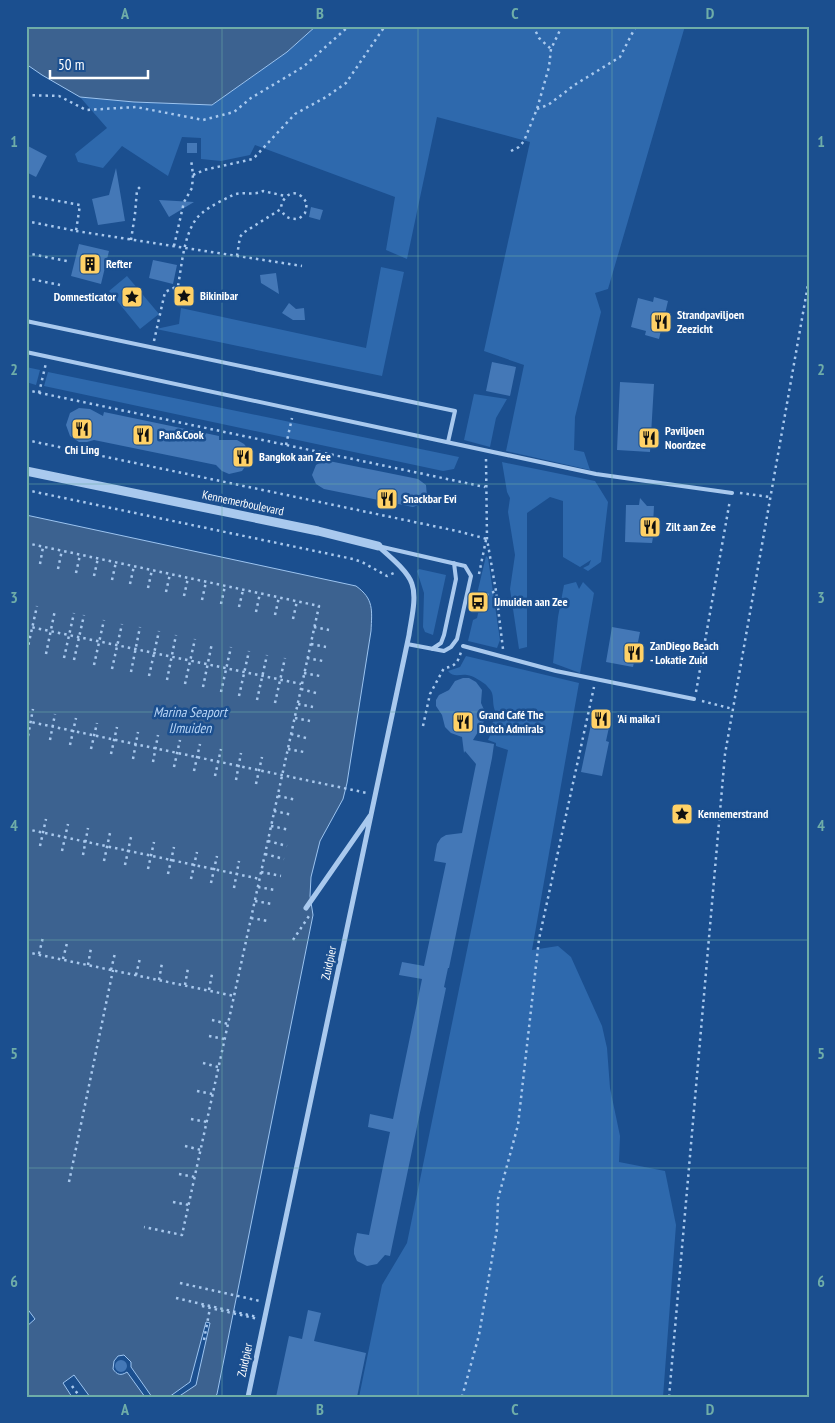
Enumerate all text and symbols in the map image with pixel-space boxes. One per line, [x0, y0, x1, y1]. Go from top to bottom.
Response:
text: A [120, 3, 130, 23]
text: B [316, 3, 324, 23]
text: C [511, 3, 519, 23]
text: D [706, 3, 715, 23]
scale bar [50, 48, 148, 80]
text: 50 m [58, 55, 84, 74]
text: 1 [10, 131, 18, 151]
text: 1 [817, 131, 825, 151]
building icon: Refter [78, 252, 102, 276]
place label: Refter [106, 256, 132, 271]
place icon: Bikinibar [172, 284, 196, 308]
place icon: Domnesticator [120, 285, 144, 309]
place label: Bikinibar [200, 288, 239, 303]
place label: Domnesticator [54, 289, 116, 304]
place label: Strandpaviljoen Zeezicht [677, 307, 744, 336]
restaurant icon: Strandpaviljoen Zeezicht [649, 310, 673, 334]
text: 2 [10, 359, 18, 379]
text: 2 [817, 359, 825, 379]
restaurant icon: Chi Ling [70, 417, 94, 441]
restaurant icon: Pan&Cook [131, 423, 155, 447]
place label: Paviljoen Noordzee [665, 423, 706, 452]
restaurant icon: Paviljoen Noordzee [637, 426, 661, 450]
place label: Pan&Cook [159, 427, 204, 442]
place label: Chi Ling [65, 442, 99, 457]
restaurant icon: Bangkok aan Zee [231, 445, 255, 469]
place label: Bangkok aan Zee [259, 449, 331, 464]
street label: Kennemerboulevard [201, 487, 285, 518]
restaurant icon: Snackbar Evi [375, 487, 399, 511]
place label: Snackbar Evi [403, 491, 457, 506]
restaurant icon: Zilt aan Zee [638, 515, 662, 539]
place label: Zilt aan Zee [666, 519, 716, 534]
text: 3 [10, 587, 18, 607]
text: 3 [817, 587, 825, 607]
bus stop icon: IJmuiden aan Zee [466, 590, 490, 614]
place label: IJmuiden aan Zee [494, 594, 568, 609]
place label: ZanDiego Beach - Lokatie Zuid [650, 638, 719, 667]
restaurant icon: ZanDiego Beach - Lokatie Zuid [622, 641, 646, 665]
water label: Marina Seaport IJmuiden [153, 703, 229, 737]
place label: Grand Café The Dutch Admirals [479, 707, 544, 736]
restaurant icon: 'Ai maika'i [589, 707, 613, 731]
restaurant icon: Grand Café The Dutch Admirals [451, 710, 475, 734]
place label: 'Ai maika'i [617, 711, 660, 726]
place icon: Kennemerstrand [670, 802, 694, 826]
place label: Kennemerstrand [698, 806, 768, 821]
text: 4 [10, 815, 18, 835]
text: 4 [817, 815, 825, 835]
street label: Zuidpier [318, 944, 340, 981]
text: 5 [10, 1043, 18, 1063]
text: 5 [817, 1043, 825, 1063]
text: 6 [10, 1271, 18, 1291]
text: 6 [817, 1271, 825, 1291]
street label: Zuidpier [234, 1341, 256, 1378]
text: A [120, 1399, 130, 1419]
text: B [316, 1399, 324, 1419]
text: C [511, 1399, 519, 1419]
text: D [706, 1399, 715, 1419]

